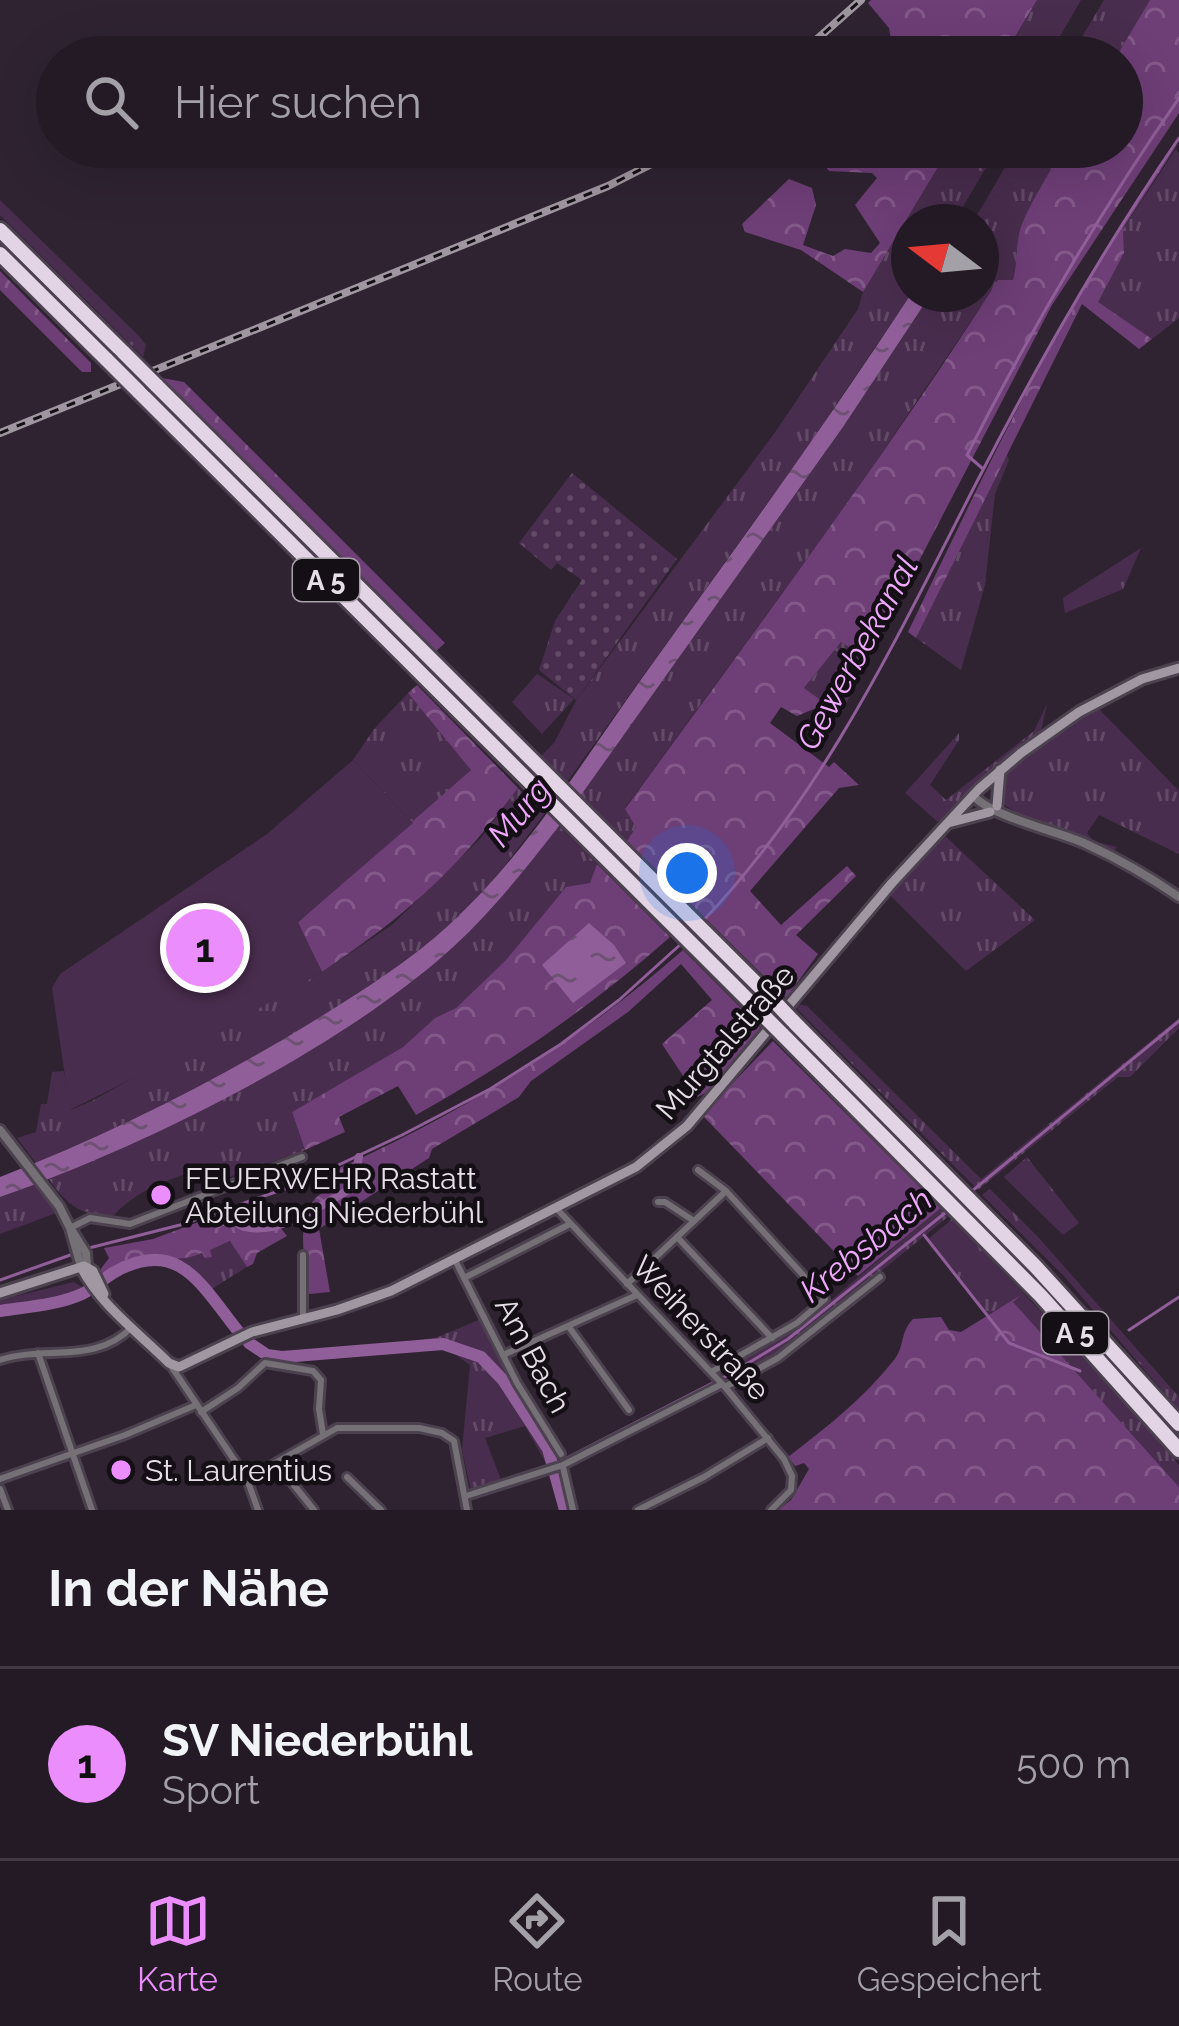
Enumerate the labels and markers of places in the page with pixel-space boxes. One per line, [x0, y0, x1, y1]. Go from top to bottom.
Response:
pin: 1 [166, 903, 244, 993]
place label: FEUERWEHR Rastatt Abteilung Niederbühl [185, 1161, 484, 1230]
marker: FEUERWEHR Rastatt Abteilung Niederbühl [148, 1182, 174, 1208]
place label: St. Laurentius [145, 1453, 332, 1488]
marker: St. Laurentius [108, 1457, 134, 1483]

